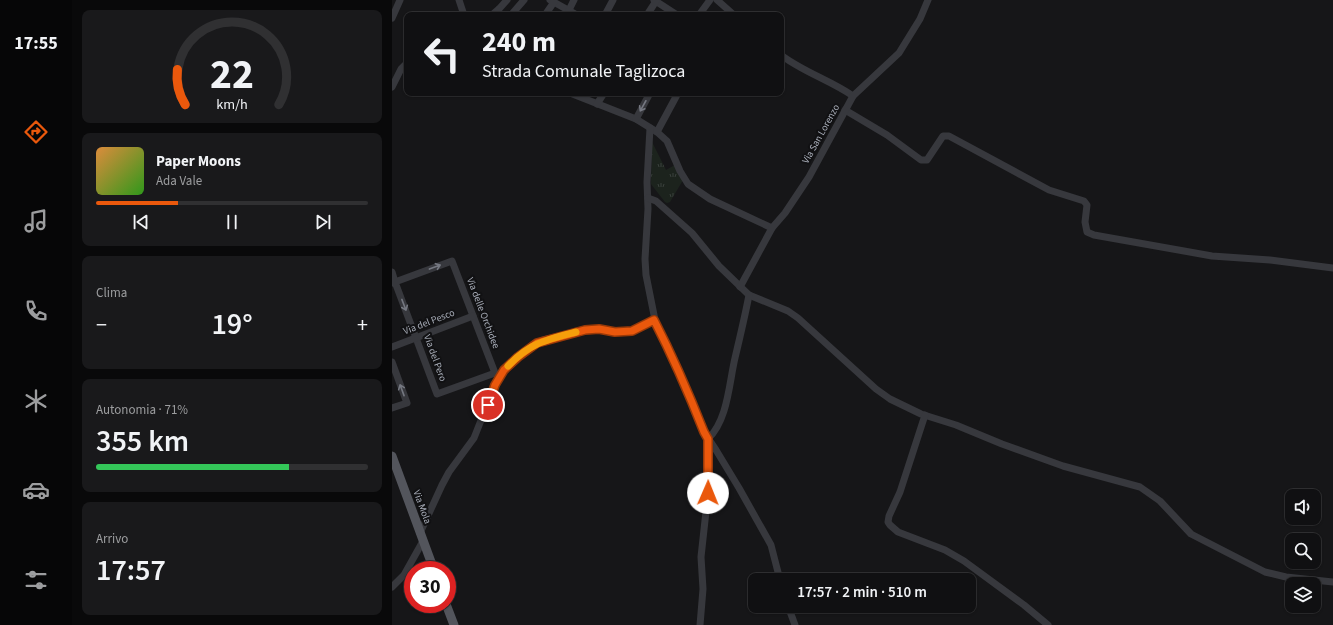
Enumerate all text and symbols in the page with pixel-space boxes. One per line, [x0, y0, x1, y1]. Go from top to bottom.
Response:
text: 240 m [482, 22, 556, 62]
icon: left [416, 28, 468, 80]
text: 17:55 [14, 31, 58, 56]
text: 22 [210, 44, 254, 104]
text: Strada Comunale Taglizoca [482, 59, 685, 84]
text: km/h [216, 93, 248, 114]
one-way arrow [639, 100, 646, 112]
street label: Via San Lorenzo [799, 102, 843, 166]
icon: directions [22, 118, 50, 146]
text: Paper Moons [156, 151, 241, 172]
text: Ada Vale [156, 172, 202, 190]
icon: music [22, 207, 50, 235]
icon: previous [130, 211, 152, 233]
icon: pause [221, 211, 243, 233]
icon: next [312, 211, 334, 233]
one-way arrow [429, 263, 441, 271]
street label: Via delle Orchidee [463, 275, 503, 351]
text: Clima [96, 284, 127, 302]
icon: phone [22, 297, 50, 325]
one-way arrow [401, 299, 409, 311]
text: 19° [211, 303, 253, 346]
street label: Via del Pesco [401, 306, 457, 338]
text: − [96, 309, 107, 341]
text: + [357, 309, 368, 341]
street label: Via del Pero [420, 333, 450, 383]
one-way arrow [398, 385, 406, 397]
icon: climate [22, 387, 50, 415]
pin [471, 388, 505, 422]
icon: arrive [477, 394, 499, 416]
text: Autonomia · 71% [96, 401, 188, 419]
text: 355 km [96, 420, 189, 463]
position arrow [687, 472, 729, 514]
icon: car [22, 476, 50, 504]
street label: Via Mola [409, 488, 435, 526]
map controls [1285, 489, 1321, 613]
button: sound [1285, 489, 1321, 525]
text: Arrivo [96, 530, 128, 548]
button: search [1285, 533, 1321, 569]
text: 17:57 [96, 549, 166, 592]
speed limit sign: 30 [404, 561, 456, 613]
icon: filters [22, 566, 50, 594]
button: layers [1285, 577, 1321, 613]
text: 17:57 · 2 min · 510 m [797, 582, 927, 603]

